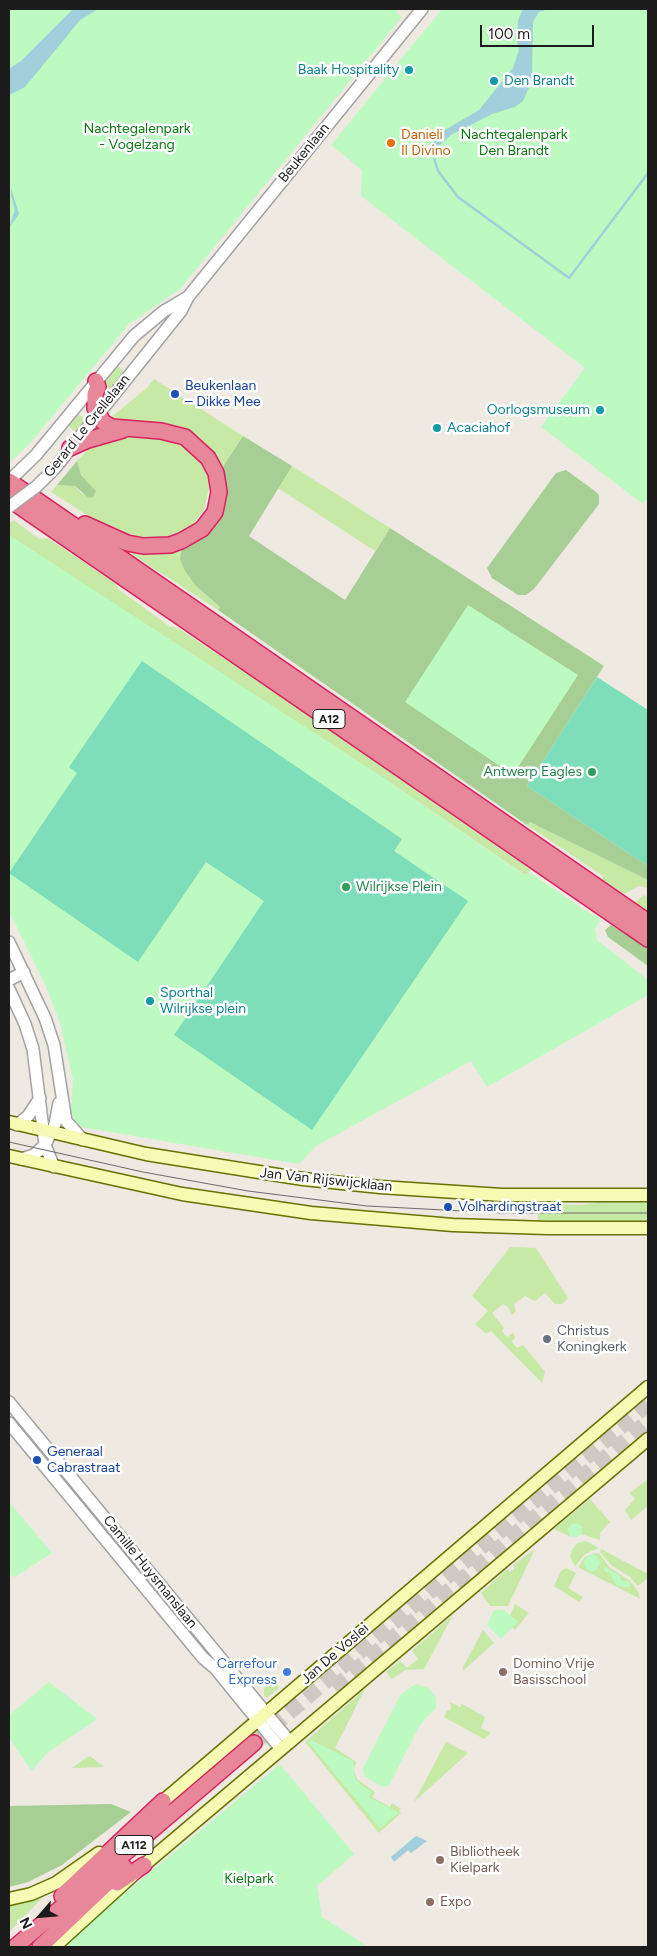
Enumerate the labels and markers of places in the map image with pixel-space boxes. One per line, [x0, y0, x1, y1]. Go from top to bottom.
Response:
place label: Baak Hospitality [298, 62, 399, 78]
marker: Baak Hospitality [403, 64, 415, 76]
place label: Den Brandt [504, 73, 574, 89]
marker: Den Brandt [488, 75, 500, 87]
place label: Danieli Il Divino [401, 127, 451, 160]
marker: Danieli Il Divino [385, 137, 397, 149]
place label: Beukenlaan – Dikke Mee [185, 378, 261, 411]
marker: Beukenlaan – Dikke Mee [169, 388, 181, 400]
place label: Oorlogsmuseum [487, 402, 590, 418]
marker: Oorlogsmuseum [594, 404, 606, 416]
place label: Acaciahof [447, 420, 510, 436]
marker: Acaciahof [431, 422, 443, 434]
place label: Antwerp Eagles [484, 764, 582, 780]
marker: Antwerp Eagles [586, 766, 598, 778]
place label: Wilrijkse Plein [356, 879, 442, 895]
marker: Wilrijkse Plein [340, 881, 352, 893]
place label: Sporthal Wilrijkse plein [160, 985, 246, 1018]
marker: Sporthal Wilrijkse plein [144, 995, 156, 1007]
place label: Volhardingstraat [458, 1199, 562, 1215]
marker: Volhardingstraat [442, 1201, 454, 1213]
place label: Christus Koningkerk [557, 1323, 626, 1355]
marker: Christus Koningkerk [541, 1333, 553, 1345]
place label: Generaal Cabrastraat [47, 1444, 120, 1476]
marker: Generaal Cabrastraat [31, 1454, 43, 1466]
place label: Carrefour Express [217, 1656, 277, 1688]
place label: Domino Vrije Basisschool [513, 1656, 594, 1688]
marker: Carrefour Express [281, 1666, 293, 1678]
marker: Domino Vrije Basisschool [497, 1666, 509, 1678]
place label: Bibliotheek Kielpark [450, 1844, 520, 1876]
marker: Bibliotheek Kielpark [434, 1854, 446, 1866]
place label: Expo [440, 1894, 471, 1910]
marker: Expo [424, 1896, 436, 1908]

